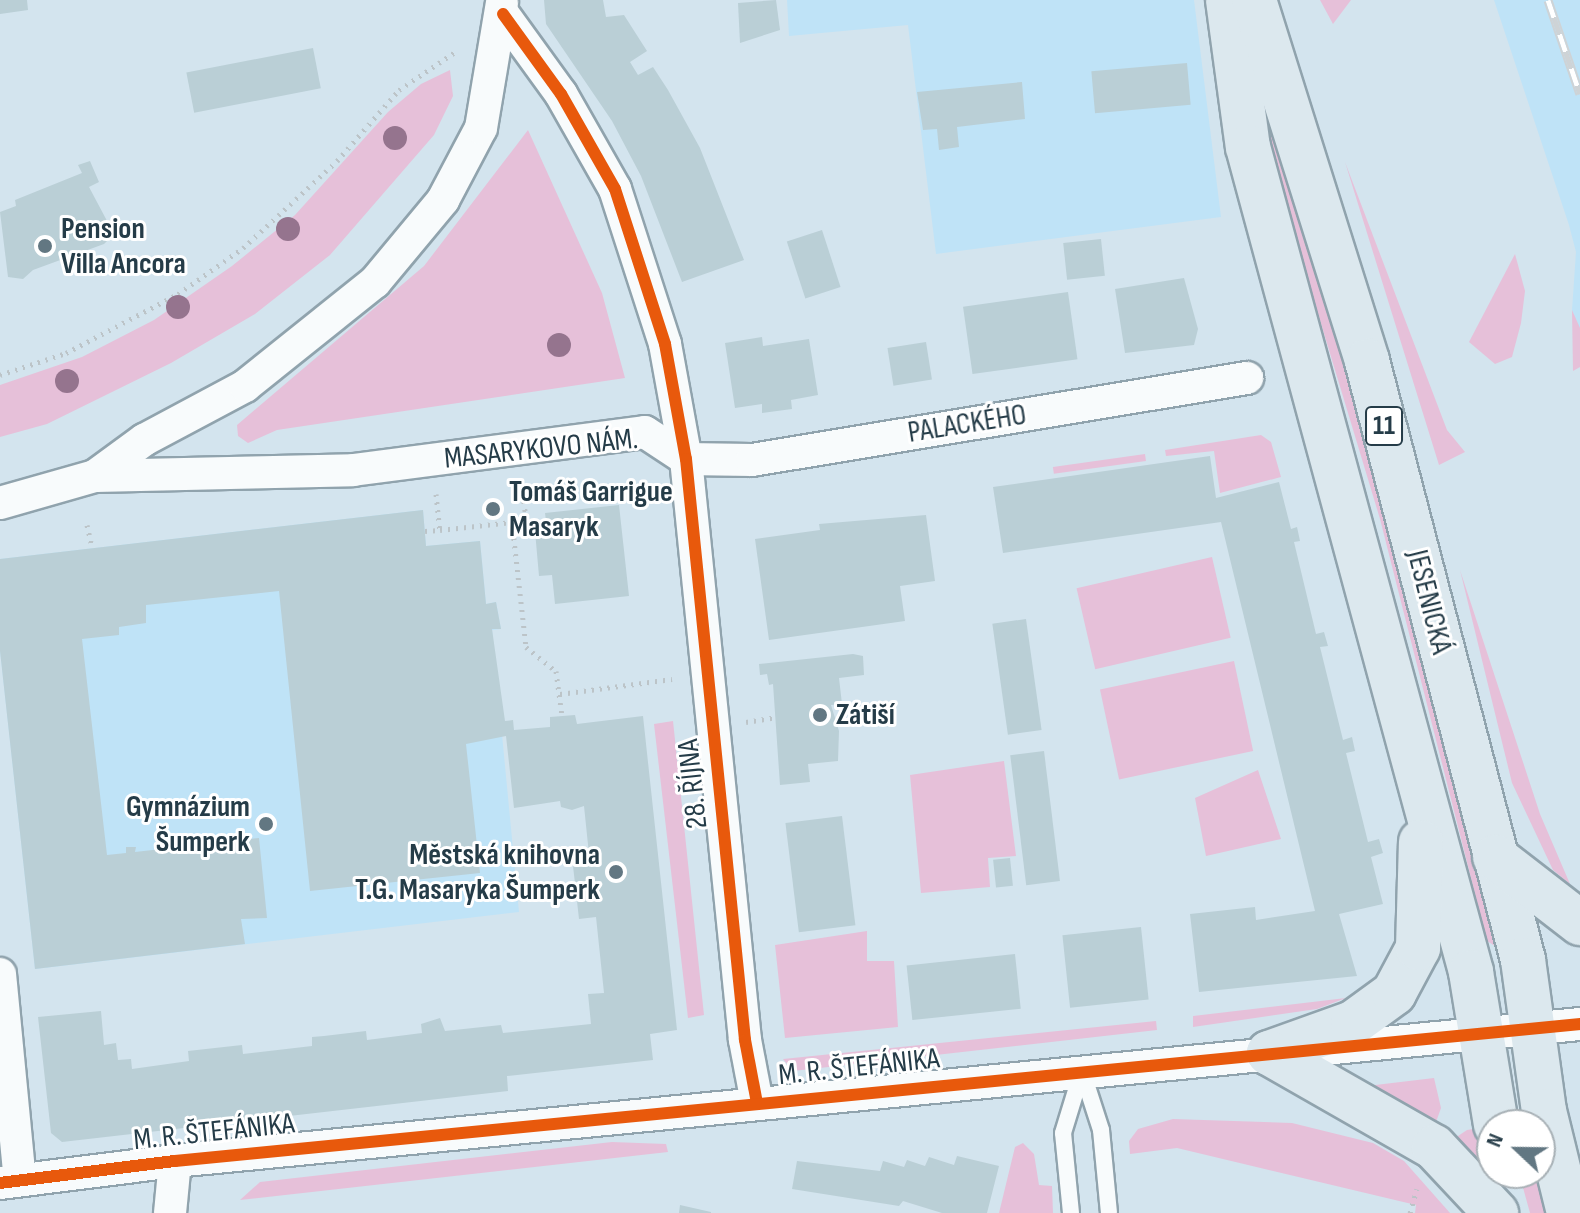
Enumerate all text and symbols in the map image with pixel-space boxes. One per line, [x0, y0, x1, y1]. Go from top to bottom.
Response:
place label: Pension Villa Ancora [61, 211, 186, 282]
marker: Pension Villa Ancora [36, 237, 54, 255]
street label: PALACKÉHO [905, 397, 1029, 451]
road number: 11 [1364, 402, 1404, 450]
street label: MASARYKOVO NÁM. [442, 421, 640, 477]
place label: Tomáš Garrigue Masaryk [509, 474, 673, 544]
marker: Tomáš Garrigue Masaryk [484, 500, 502, 518]
street label: JESENICKÁ [1399, 546, 1459, 658]
place label: Zátiší [836, 697, 895, 733]
marker: Zátiší [811, 706, 829, 724]
street label: 28. ŘÍJNA [670, 737, 716, 831]
place label: Gymnázium Šumperk [126, 789, 250, 860]
marker: Gymnázium Šumperk [257, 815, 275, 833]
place label: Městská knihovna T.G. Masaryka Šumperk [355, 837, 600, 908]
marker: Městská knihovna T.G. Masaryka Šumperk [607, 863, 625, 881]
street label: M. R. ŠTEFÁNIKA [777, 1041, 941, 1093]
street label: M. R. ŠTEFÁNIKA [132, 1106, 296, 1158]
north arrow [1476, 1109, 1556, 1189]
text: N [1480, 1130, 1510, 1151]

